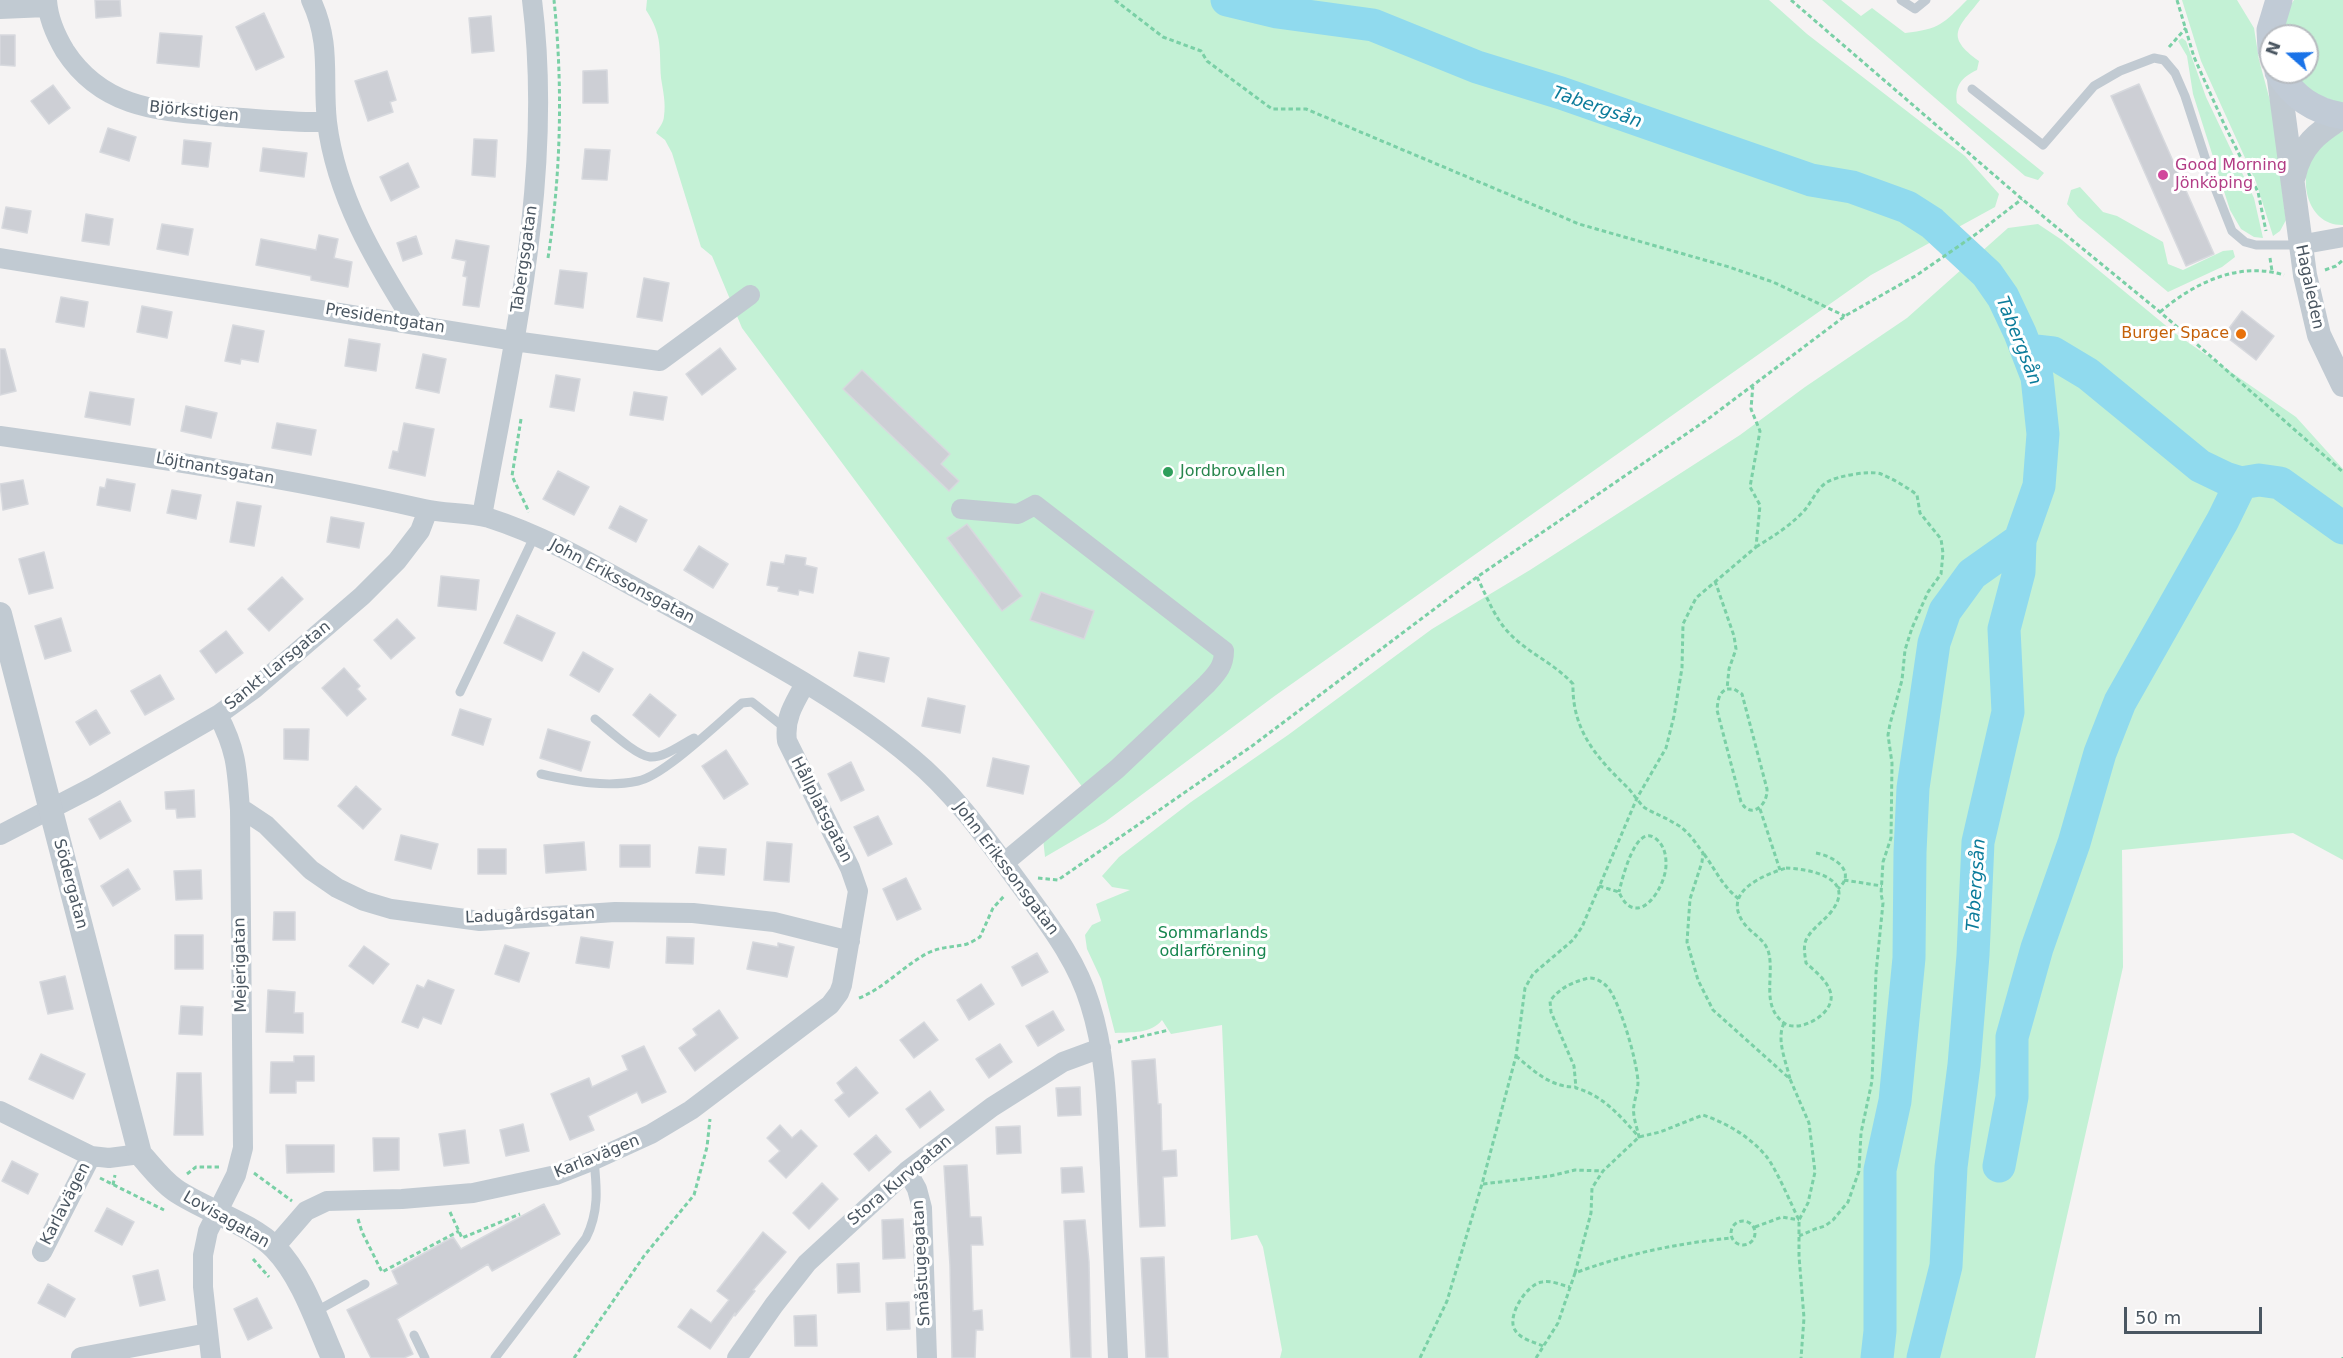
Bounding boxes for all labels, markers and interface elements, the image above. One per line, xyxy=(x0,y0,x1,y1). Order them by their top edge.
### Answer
north arrow xyxy=(2259,24,2319,84)
text: N xyxy=(2262,39,2285,58)
water label: Tabergsån xyxy=(1549,83,1645,133)
street label: Björkstigen xyxy=(148,98,240,126)
place label: Good Morning Jönköping xyxy=(2175,156,2287,194)
marker: Good Morning Jönköping xyxy=(2156,168,2170,182)
street label: Tabergsgatan xyxy=(508,204,542,314)
street label: Hagaleden xyxy=(2291,243,2327,331)
water label: Tabergsån xyxy=(1991,294,2045,388)
street label: Presidentgatan xyxy=(324,300,446,338)
place label: Burger Space xyxy=(2121,324,2229,344)
marker: Burger Space xyxy=(2234,327,2248,341)
street label: Löjtnantsgatan xyxy=(154,449,276,489)
place label: Jordbrovallen xyxy=(1180,462,1285,482)
marker: Jordbrovallen xyxy=(1161,465,1175,479)
street label: John Erikssonsgatan xyxy=(546,536,698,628)
street label: Sankt Larsgatan xyxy=(221,617,335,715)
street label: Hållplatsgatan xyxy=(786,754,856,866)
street label: John Erikssonsgatan xyxy=(950,799,1062,939)
street label: Södergatan xyxy=(49,837,91,931)
water label: Tabergsån xyxy=(1963,838,1991,932)
street label: Ladugårdsgatan xyxy=(465,904,595,928)
street label: Mejerigatan xyxy=(231,917,251,1013)
park label: Sommarlands odlarförening xyxy=(1158,924,1268,962)
street label: Karlavägen xyxy=(552,1131,642,1183)
street label: Stora Kurvgatan xyxy=(844,1132,956,1230)
street label: Karlavägen xyxy=(37,1159,95,1249)
street label: Lovisagatan xyxy=(179,1188,273,1252)
street label: Småstugegatan xyxy=(909,1199,935,1327)
scale bar xyxy=(2127,1295,2265,1333)
text: 50 m xyxy=(2135,1307,2181,1328)

